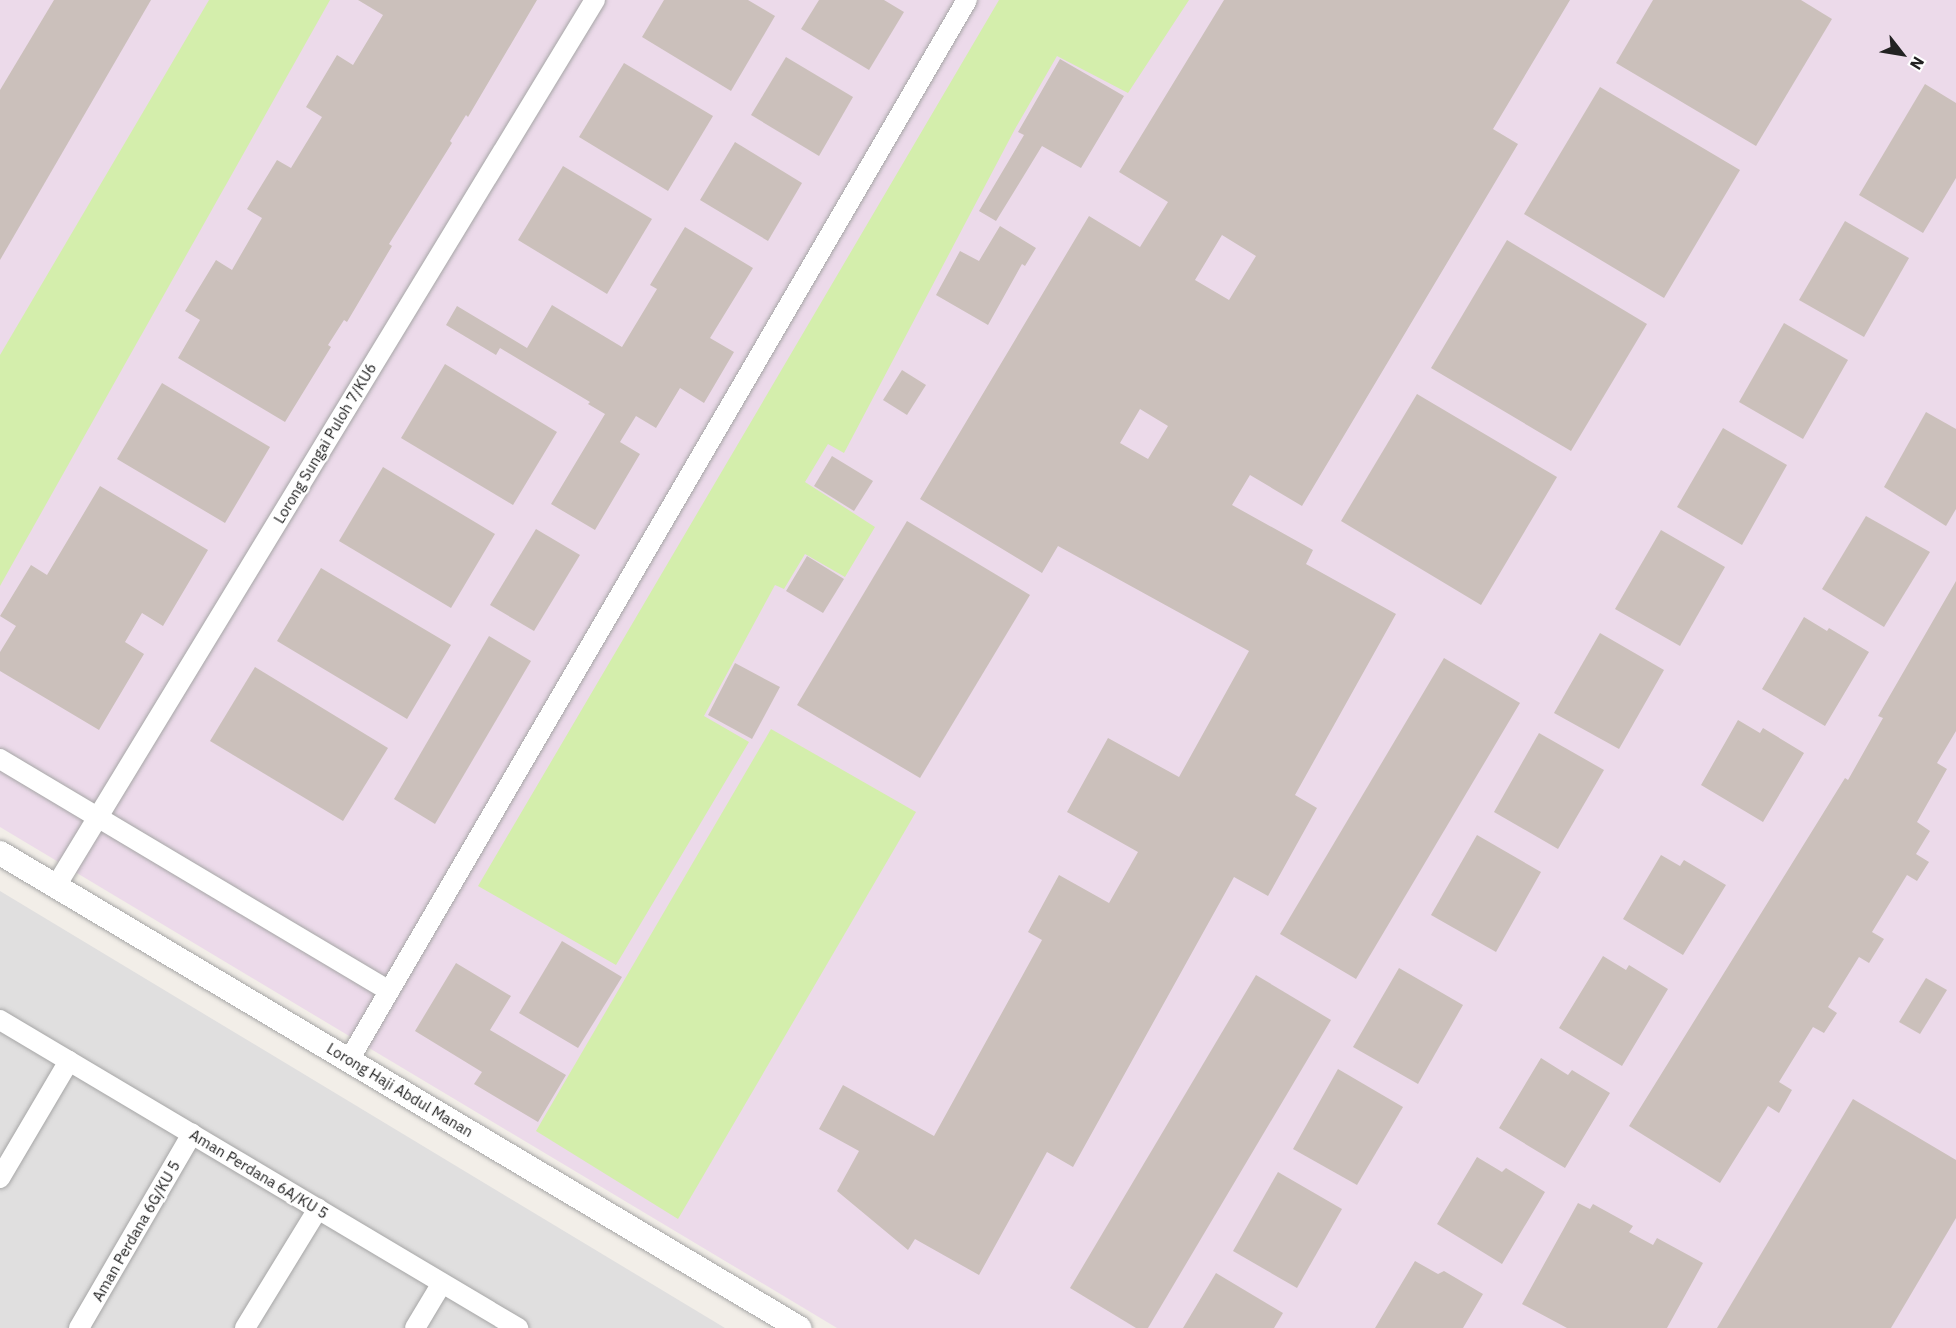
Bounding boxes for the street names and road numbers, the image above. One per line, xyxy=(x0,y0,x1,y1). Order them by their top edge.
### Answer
street label: Lorong Sungai Puloh 7/KU6 xyxy=(270,359,380,527)
street label: Lorong Haji Abdul Manan xyxy=(324,1039,476,1141)
street label: Aman Perdana 6A/KU 5 xyxy=(186,1125,332,1223)
street label: Aman Perdana 6G/KU 5 xyxy=(88,1157,184,1305)

